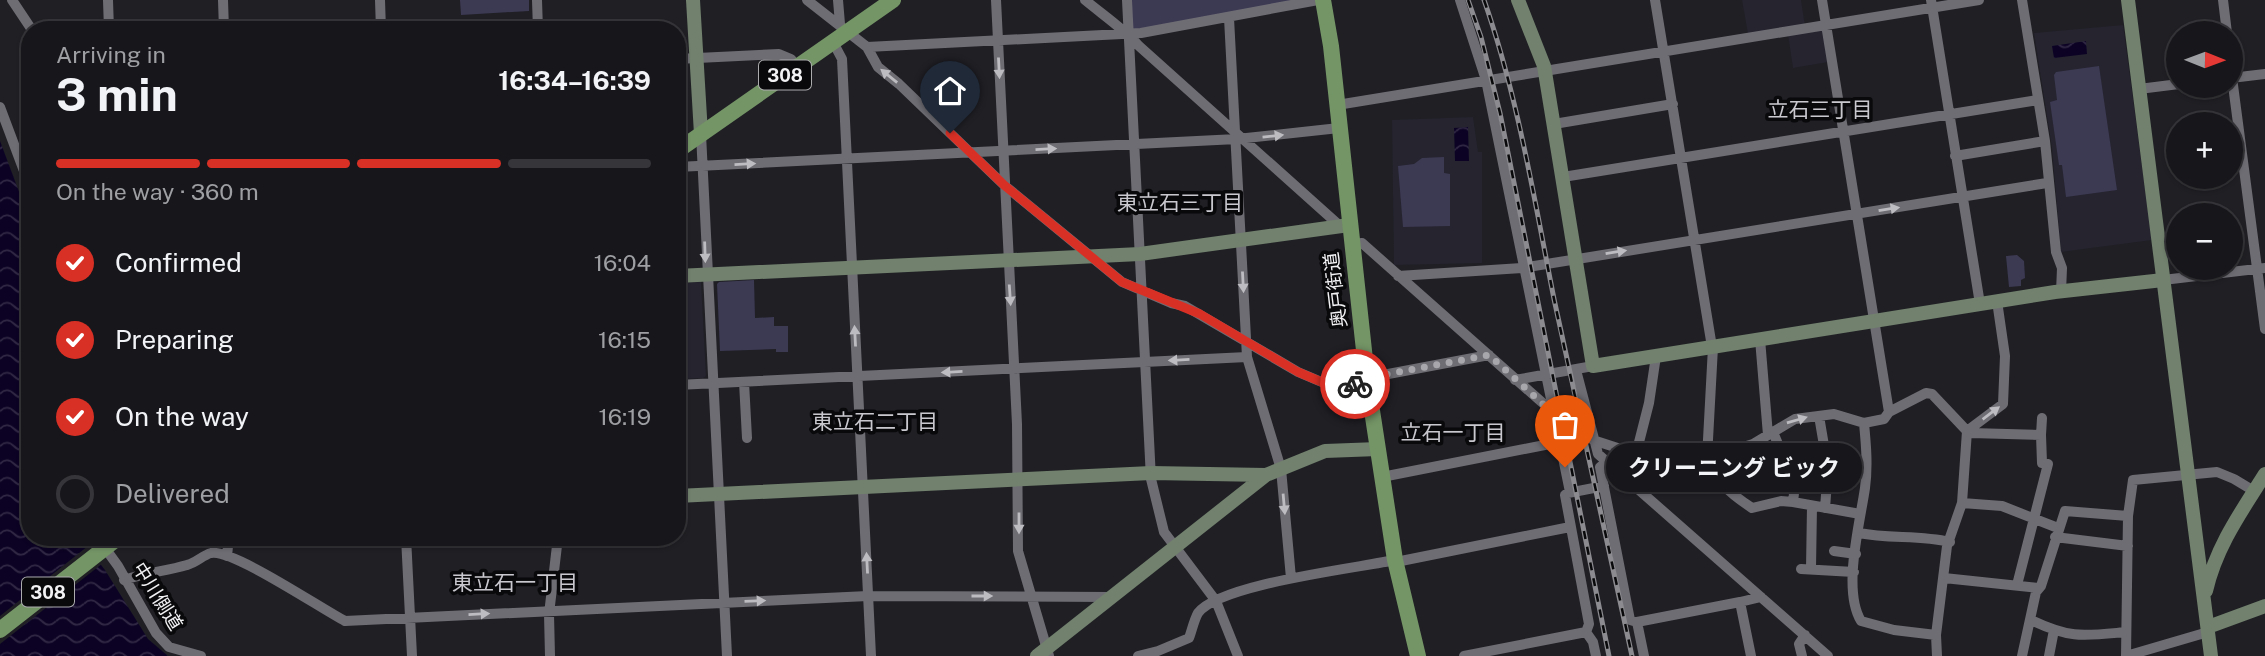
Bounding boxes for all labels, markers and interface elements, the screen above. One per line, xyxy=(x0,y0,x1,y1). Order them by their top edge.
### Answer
north arrow xyxy=(2166,21,2244,98)
map controls xyxy=(2166,21,2243,280)
text: Arriving in xyxy=(56,41,166,68)
one-way arrow xyxy=(994,57,1005,79)
road number: 308 xyxy=(759,60,811,90)
pin xyxy=(920,61,980,133)
text: 16:34–16:39 xyxy=(498,65,651,96)
text: 3 min xyxy=(56,67,178,121)
one-way arrow xyxy=(881,68,899,83)
icon: home xyxy=(931,72,969,110)
district label: 立石三丁目 xyxy=(1768,97,1873,122)
button: + xyxy=(2166,112,2243,189)
one-way arrow xyxy=(1262,130,1284,141)
one-way arrow xyxy=(1035,143,1057,154)
one-way arrow xyxy=(735,159,757,170)
text: On the way · 360 m xyxy=(56,178,259,205)
district label: 東立石三丁目 xyxy=(1117,190,1243,215)
one-way arrow xyxy=(1878,203,1900,214)
button: − xyxy=(2166,203,2243,280)
one-way arrow xyxy=(700,241,711,263)
icon: check xyxy=(56,244,94,282)
one-way arrow xyxy=(1605,246,1627,257)
text: Confirmed xyxy=(115,247,242,278)
text: 16:04 xyxy=(594,249,651,276)
street label: 奥戸街道 xyxy=(1319,251,1351,329)
one-way arrow xyxy=(1238,271,1249,293)
one-way arrow xyxy=(1005,285,1016,307)
icon: check xyxy=(56,321,94,359)
text: Preparing xyxy=(115,324,234,355)
one-way arrow xyxy=(850,325,861,347)
text: 16:15 xyxy=(598,326,651,353)
courier xyxy=(1320,349,1390,419)
one-way arrow xyxy=(1168,355,1190,366)
icon: bike xyxy=(1336,365,1374,403)
one-way arrow xyxy=(940,366,962,377)
pin xyxy=(1535,395,1595,467)
icon: check xyxy=(56,398,94,436)
text: On the way xyxy=(115,401,249,432)
text: 16:19 xyxy=(598,403,651,430)
icon: bag xyxy=(1546,406,1584,444)
one-way arrow xyxy=(1982,406,2000,420)
district label: 東立石二丁目 xyxy=(812,409,938,434)
one-way arrow xyxy=(1787,414,1809,425)
district label: 立石一丁目 xyxy=(1401,420,1506,445)
callout: クリーニング ビック xyxy=(1607,442,1862,491)
text: クリーニング ビック xyxy=(1628,454,1840,481)
text: Delivered xyxy=(115,478,230,509)
one-way arrow xyxy=(1279,493,1290,515)
one-way arrow xyxy=(1013,512,1024,534)
one-way arrow xyxy=(861,552,872,574)
street label: 中川側道 xyxy=(129,558,187,634)
district label: 東立石一丁目 xyxy=(452,570,578,595)
road number: 308 xyxy=(22,578,74,606)
one-way arrow xyxy=(972,590,994,602)
one-way arrow xyxy=(744,595,766,606)
one-way arrow xyxy=(468,608,490,619)

